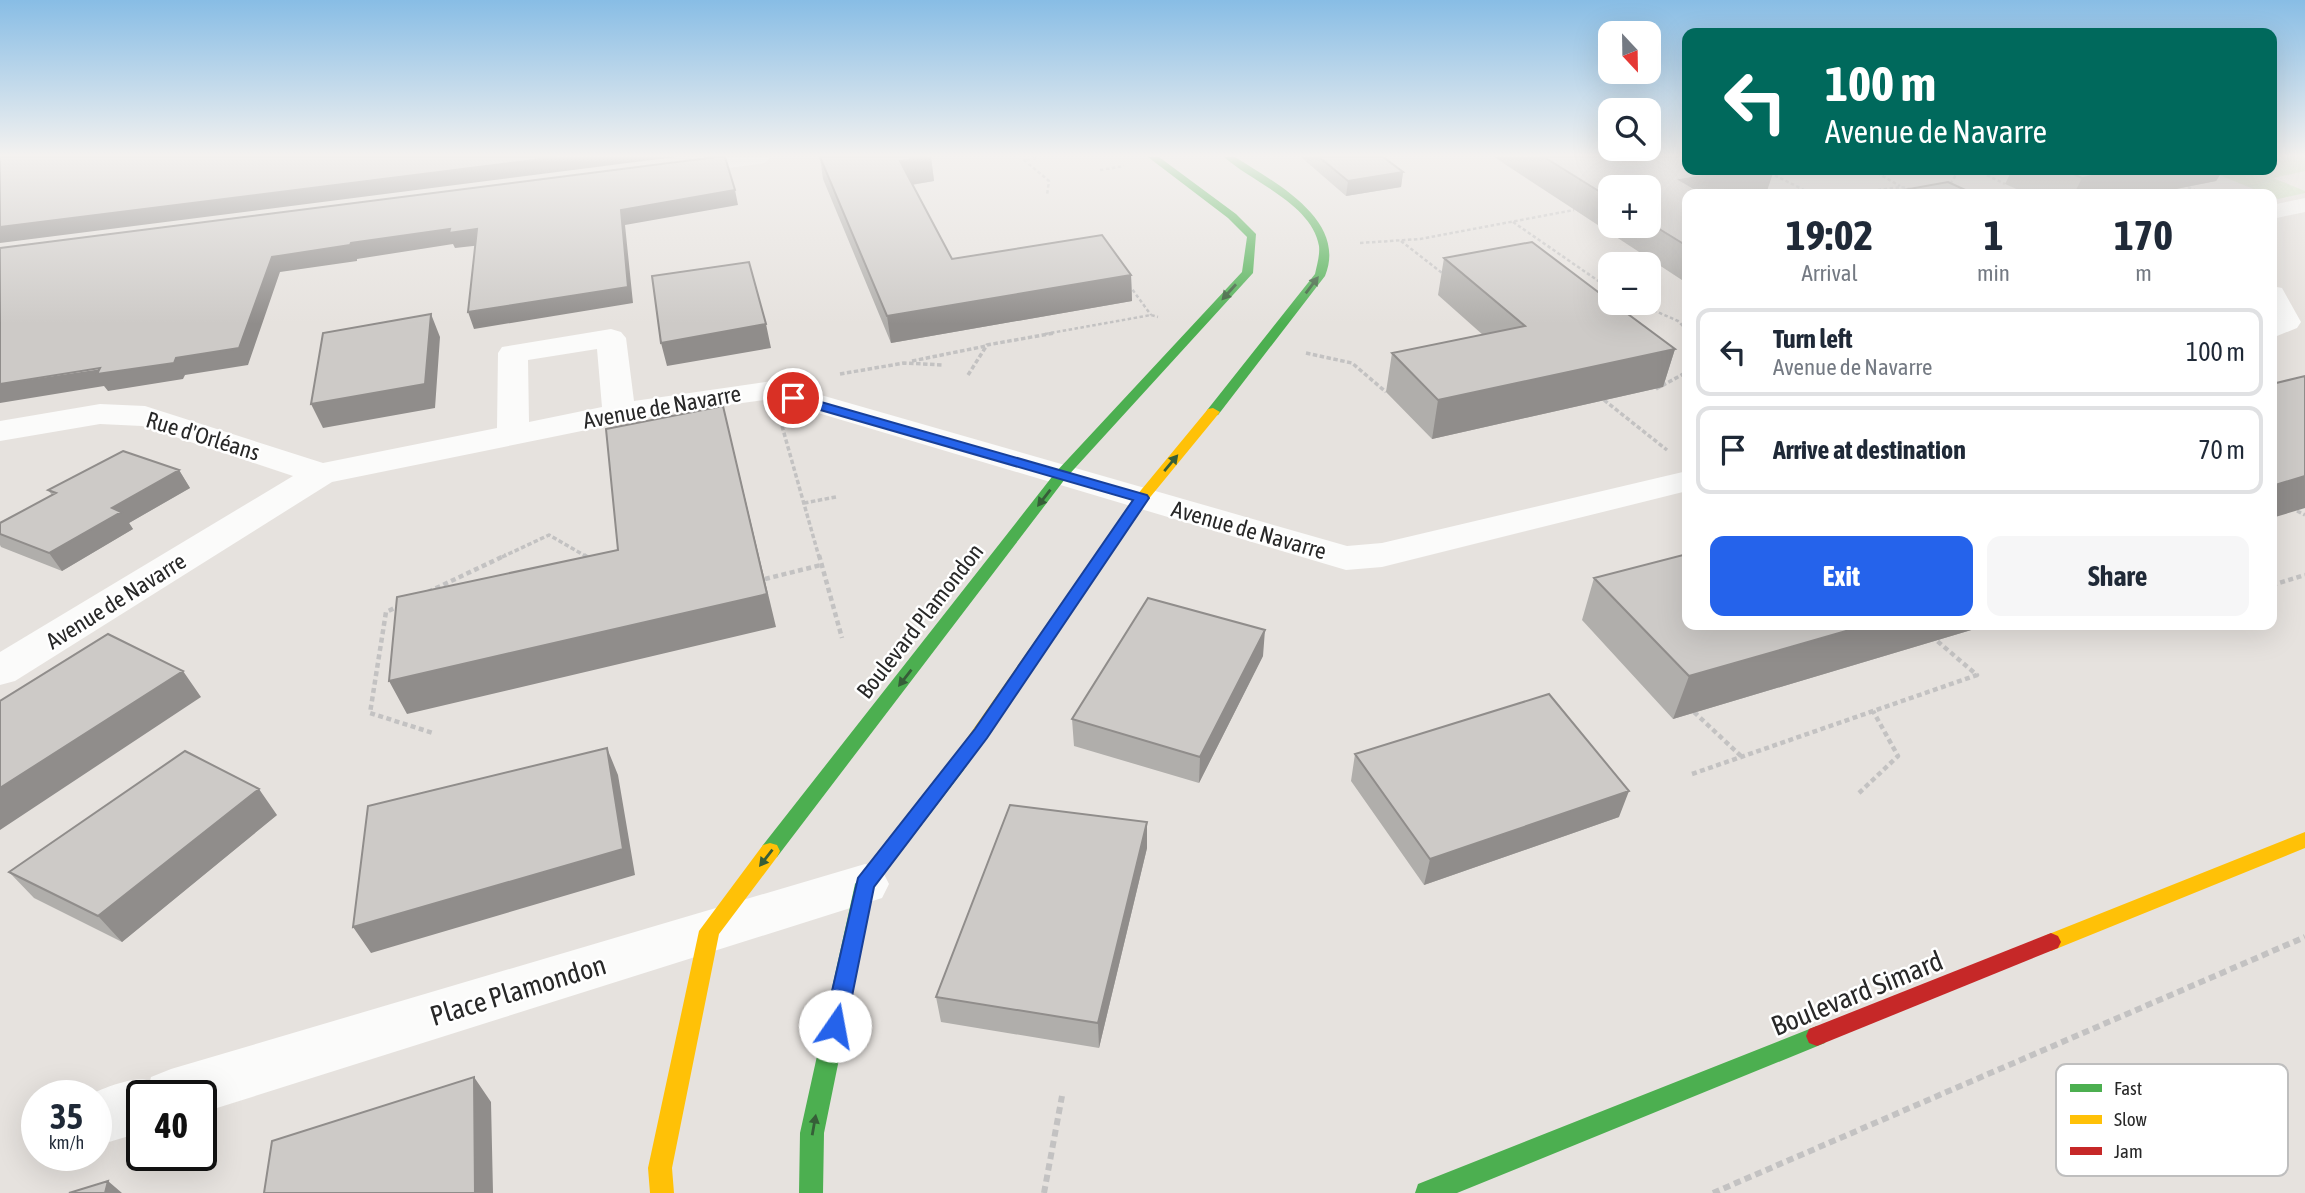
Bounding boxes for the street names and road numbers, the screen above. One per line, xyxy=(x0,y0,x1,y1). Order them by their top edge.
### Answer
street label: Avenue de Navarre xyxy=(581,380,743,434)
street label: Rue d'Orléans xyxy=(143,406,263,466)
street label: Avenue de Navarre xyxy=(1169,496,1329,564)
street label: Boulevard Plamondon xyxy=(852,538,988,704)
street label: Avenue de Navarre xyxy=(41,548,191,654)
street label: Boulevard Simard xyxy=(1767,944,1947,1042)
street label: Place Plamondon xyxy=(426,948,610,1032)

